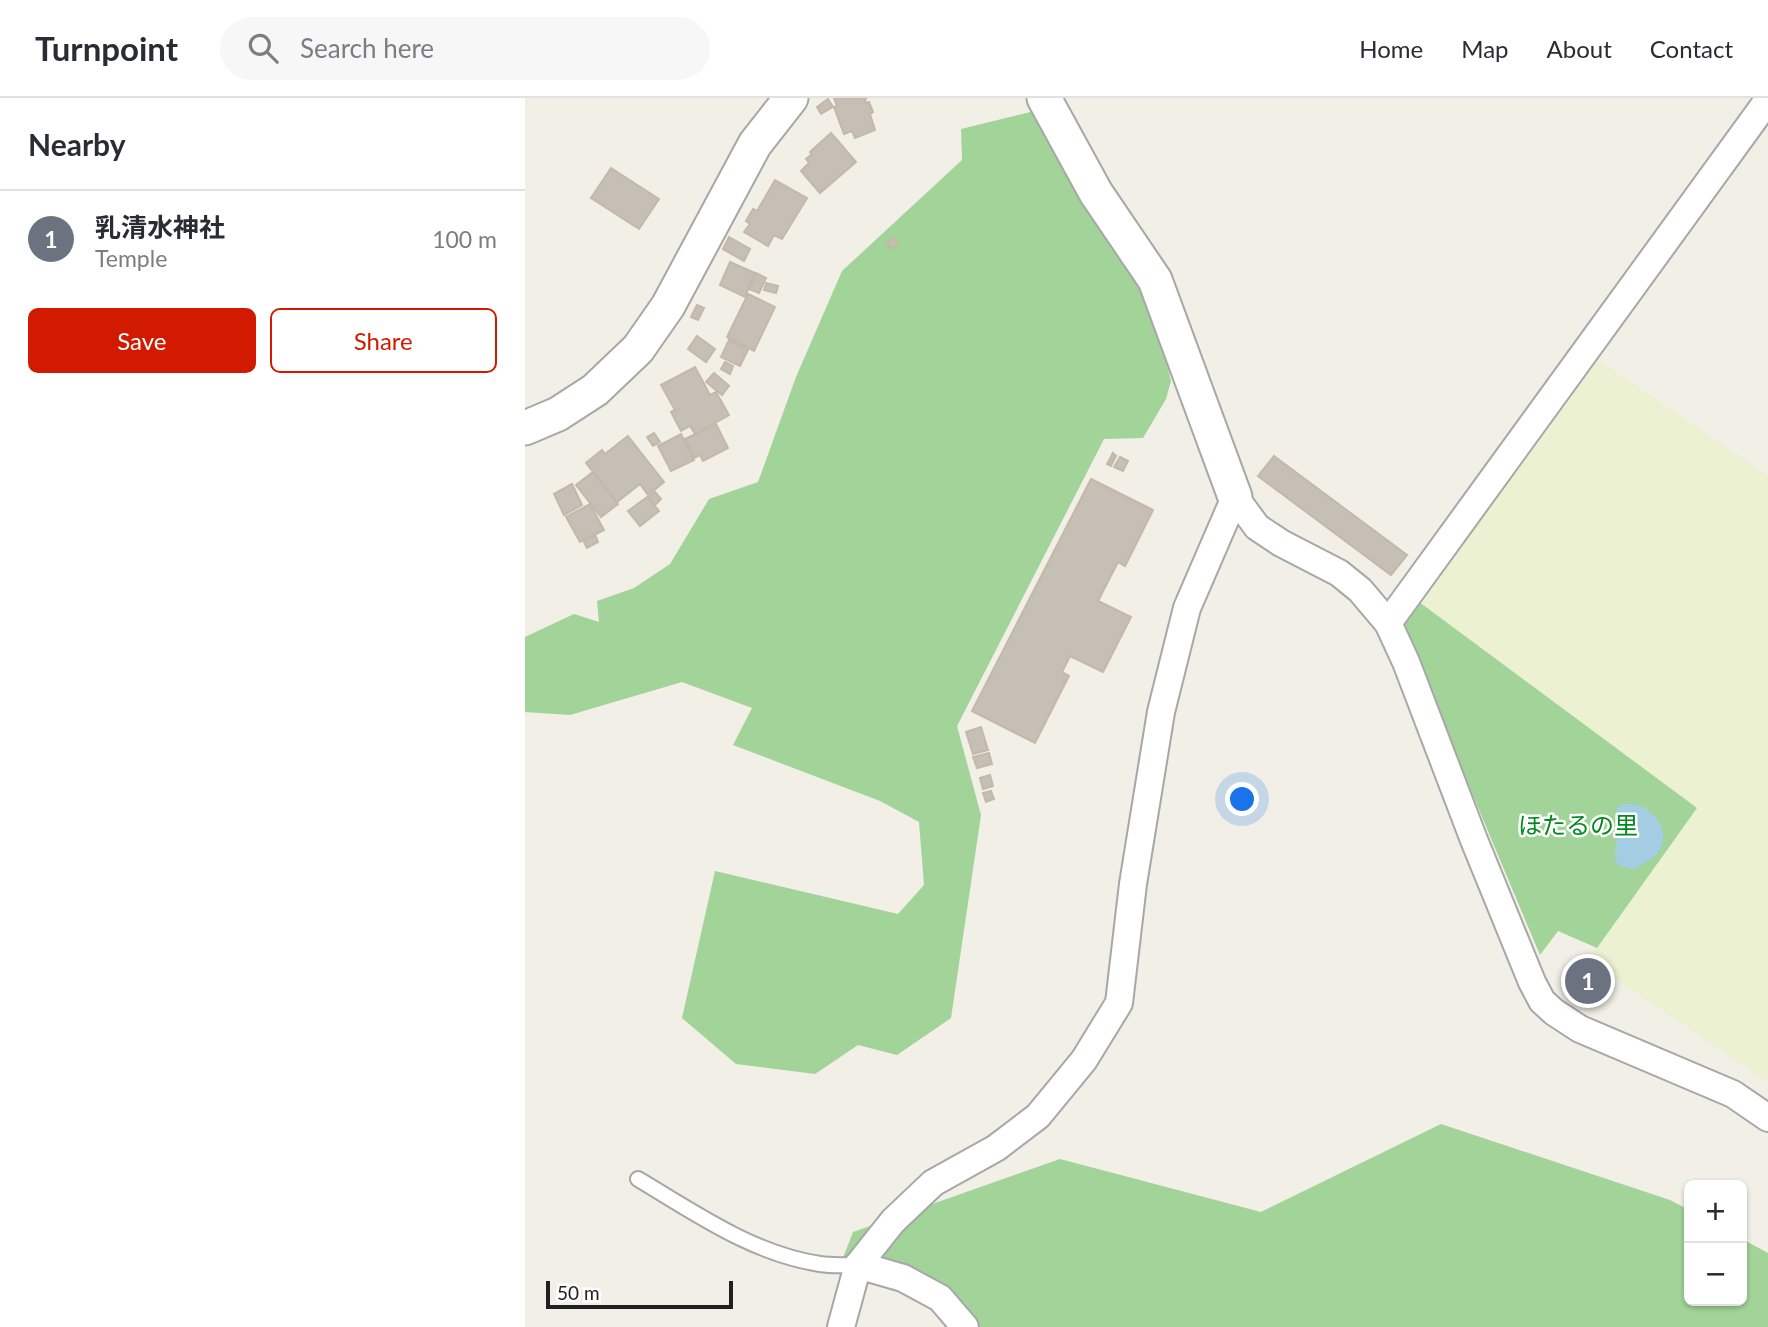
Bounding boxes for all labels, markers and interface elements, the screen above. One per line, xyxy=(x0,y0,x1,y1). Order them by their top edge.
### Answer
search box xyxy=(220,17,710,80)
text: Turnpoint xyxy=(35,28,178,68)
icon: search xyxy=(244,29,282,67)
text: Search here xyxy=(300,32,434,64)
text: Home xyxy=(1359,34,1423,63)
text: Map xyxy=(1461,34,1509,63)
text: About xyxy=(1547,34,1612,63)
text: Contact xyxy=(1650,34,1733,63)
text: Nearby xyxy=(28,126,126,162)
text: 乳清水神社 xyxy=(95,211,225,243)
text: 1 xyxy=(44,225,58,253)
text: 100 m xyxy=(432,225,497,253)
text: Temple xyxy=(95,244,167,272)
button: Save xyxy=(28,308,256,373)
button: Share xyxy=(270,308,497,373)
your location xyxy=(1225,782,1259,816)
park label: ほたるの里 xyxy=(1518,810,1638,839)
pin: 1 xyxy=(1565,955,1611,1007)
map controls xyxy=(1684,1180,1747,1306)
button: + xyxy=(1684,1180,1747,1243)
button: − xyxy=(1684,1243,1747,1306)
scale bar xyxy=(546,1278,733,1310)
text: 50 m xyxy=(557,1281,600,1304)

